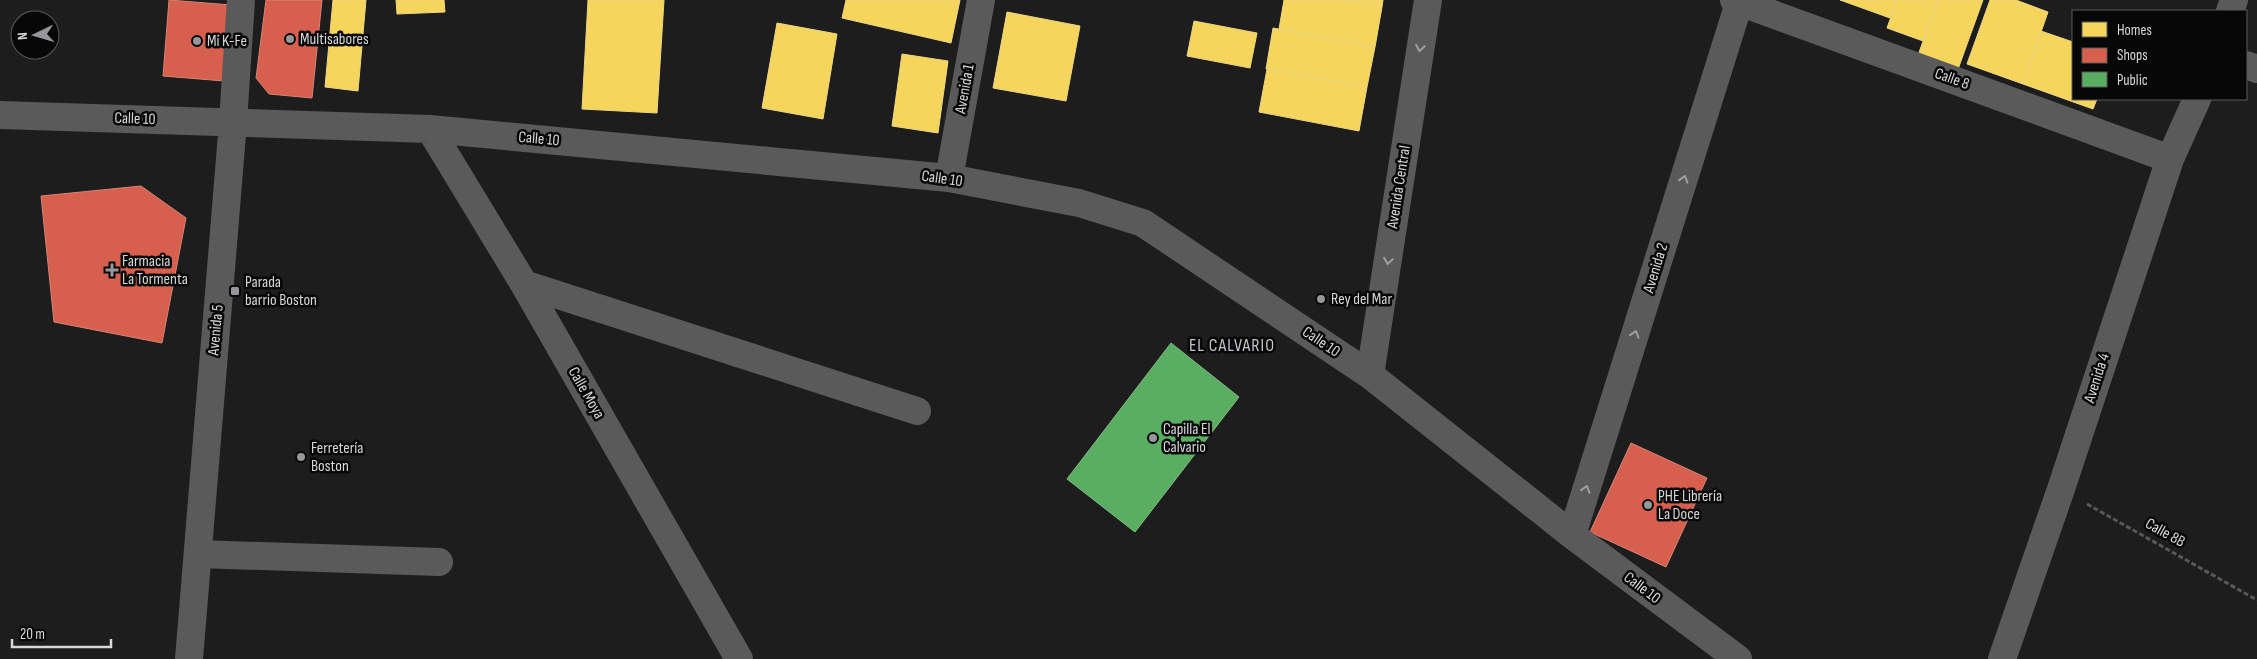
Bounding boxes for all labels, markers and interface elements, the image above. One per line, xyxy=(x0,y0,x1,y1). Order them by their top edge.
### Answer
north arrow xyxy=(10,10,60,60)
legend xyxy=(2072,10,2247,100)
text: Homes xyxy=(2117,21,2152,40)
place label: Multisabores xyxy=(300,30,369,49)
text: N xyxy=(14,32,31,41)
place label: Mi K-Fe xyxy=(207,32,247,51)
marker: Multisabores xyxy=(284,33,296,45)
marker: Mi K-Fe xyxy=(191,35,203,47)
one-way arrow xyxy=(1416,44,1426,53)
text: Shops xyxy=(2117,46,2148,65)
street label: Avenida 1 xyxy=(951,62,979,116)
street label: Calle 8 xyxy=(1932,64,1972,94)
text: Public xyxy=(2117,71,2148,90)
street label: Calle 10 xyxy=(114,109,156,129)
street label: Calle 10 xyxy=(518,128,560,150)
street label: Avenida Central xyxy=(1383,144,1415,231)
street label: Calle 10 xyxy=(920,167,964,191)
one-way arrow xyxy=(1678,175,1688,184)
street label: Avenida 2 xyxy=(1639,241,1673,296)
place label: Farmacia La Tormenta xyxy=(122,252,188,289)
one-way arrow xyxy=(1383,256,1393,265)
marker: Farmacia La Tormenta xyxy=(106,264,118,276)
place label: Parada barrio Boston xyxy=(245,273,317,310)
marker: Parada barrio Boston xyxy=(229,285,241,297)
place label: Rey del Mar xyxy=(1331,290,1393,309)
marker: Rey del Mar xyxy=(1315,293,1327,305)
street label: Avenida 5 xyxy=(204,304,228,357)
street label: Calle 10 xyxy=(1299,323,1343,361)
one-way arrow xyxy=(1629,330,1639,339)
district label: EL CALVARIO xyxy=(1189,335,1275,356)
street label: Avenida 4 xyxy=(2080,350,2114,406)
street label: Calle Moya xyxy=(564,364,608,422)
place label: Capilla El Calvario xyxy=(1163,420,1210,457)
marker: Capilla El Calvario xyxy=(1147,432,1159,444)
place label: Ferretería Boston xyxy=(311,439,364,476)
marker: Ferretería Boston xyxy=(295,451,307,463)
one-way arrow xyxy=(1581,485,1591,494)
place label: PHE Librería La Doce xyxy=(1658,487,1722,524)
marker: PHE Librería La Doce xyxy=(1642,499,1654,511)
street label: Calle 8B xyxy=(2142,514,2188,552)
street label: Calle 10 xyxy=(1620,568,1664,608)
scale bar xyxy=(12,616,111,648)
text: 20 m xyxy=(20,625,45,644)

